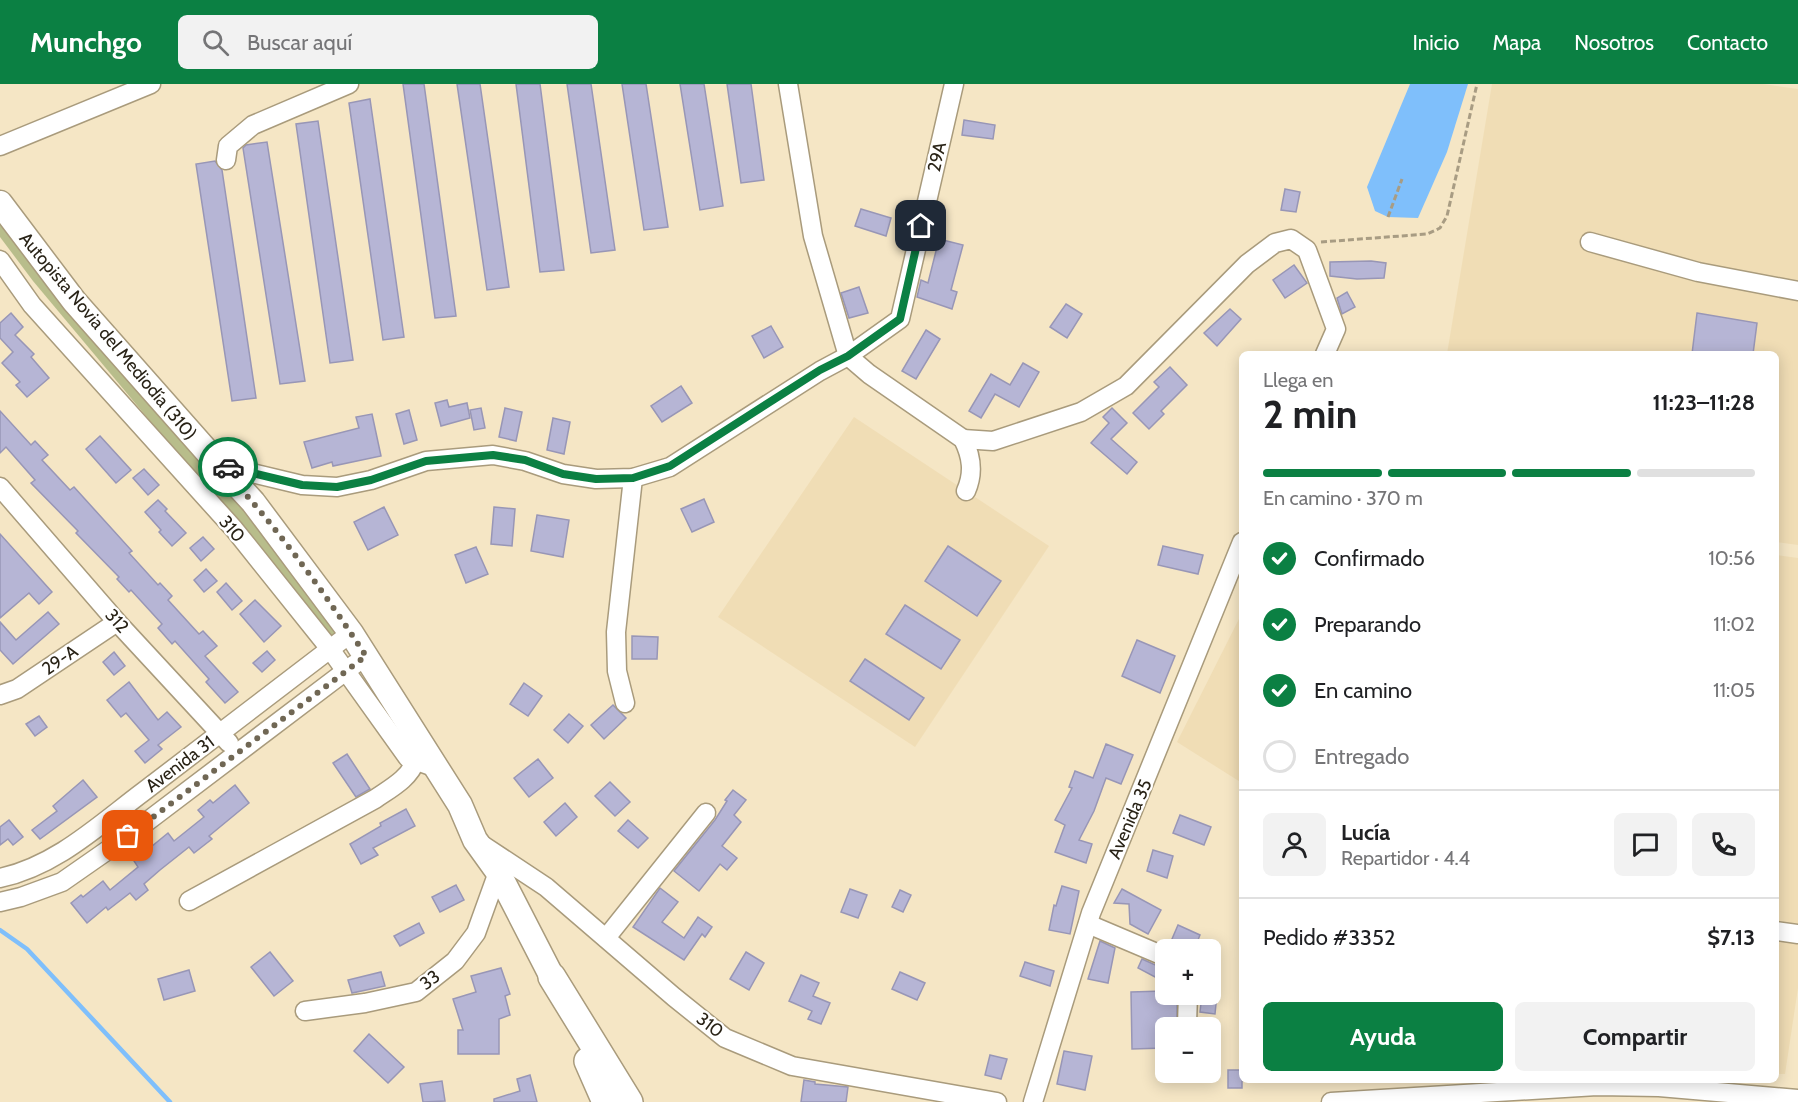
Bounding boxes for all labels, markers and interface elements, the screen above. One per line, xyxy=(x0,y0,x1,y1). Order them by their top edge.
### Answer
search box xyxy=(178,15,598,69)
text: Munchgo xyxy=(30,25,142,59)
icon: search xyxy=(199,26,232,59)
text: Buscar aquí xyxy=(247,29,352,56)
text: Inicio xyxy=(1412,30,1459,55)
text: Mapa xyxy=(1492,30,1541,55)
text: Nosotros xyxy=(1574,30,1654,55)
text: Contacto xyxy=(1687,30,1768,55)
street label: 29A xyxy=(923,140,951,174)
pin xyxy=(895,200,946,251)
icon: home xyxy=(904,209,937,242)
street label: Autopista Novia del Mediodía (310) xyxy=(15,228,201,444)
text: Llega en xyxy=(1263,368,1333,392)
text: 11:23–11:28 xyxy=(1652,389,1755,416)
text: 2 min xyxy=(1263,390,1357,438)
courier xyxy=(198,437,258,497)
icon: car xyxy=(212,451,245,484)
text: En camino · 370 m xyxy=(1263,486,1423,510)
street label: 310 xyxy=(214,511,250,547)
icon: check xyxy=(1263,542,1296,575)
text: Confirmado xyxy=(1314,545,1425,572)
text: 10:56 xyxy=(1708,546,1755,570)
street label: 312 xyxy=(100,604,134,638)
icon: check xyxy=(1263,608,1296,641)
text: Preparando xyxy=(1314,611,1421,638)
text: 11:02 xyxy=(1713,612,1755,636)
street label: 29-A xyxy=(38,640,82,680)
icon: check xyxy=(1263,674,1296,707)
text: En camino xyxy=(1314,677,1412,704)
text: 11:05 xyxy=(1713,678,1755,702)
street label: Avenida 31 xyxy=(141,731,219,797)
text: Entregado xyxy=(1314,743,1409,770)
street label: Avenida 35 xyxy=(1103,776,1157,862)
pin xyxy=(102,810,153,861)
button: person xyxy=(1263,813,1326,876)
button: chat xyxy=(1614,813,1677,876)
button: phone xyxy=(1692,813,1755,876)
icon: bag xyxy=(111,819,144,852)
text: Lucía xyxy=(1341,819,1390,846)
text: Repartidor · 4.4 xyxy=(1341,846,1470,870)
text: Pedido #3352 xyxy=(1263,924,1395,951)
text: $7.13 xyxy=(1707,924,1755,951)
map controls xyxy=(1155,939,1221,1083)
button: + xyxy=(1155,939,1221,1005)
street label: 33 xyxy=(416,965,444,995)
button: Ayuda xyxy=(1263,1002,1503,1071)
button: Compartir xyxy=(1515,1002,1755,1071)
street label: 310 xyxy=(692,1008,728,1042)
button: − xyxy=(1155,1017,1221,1083)

